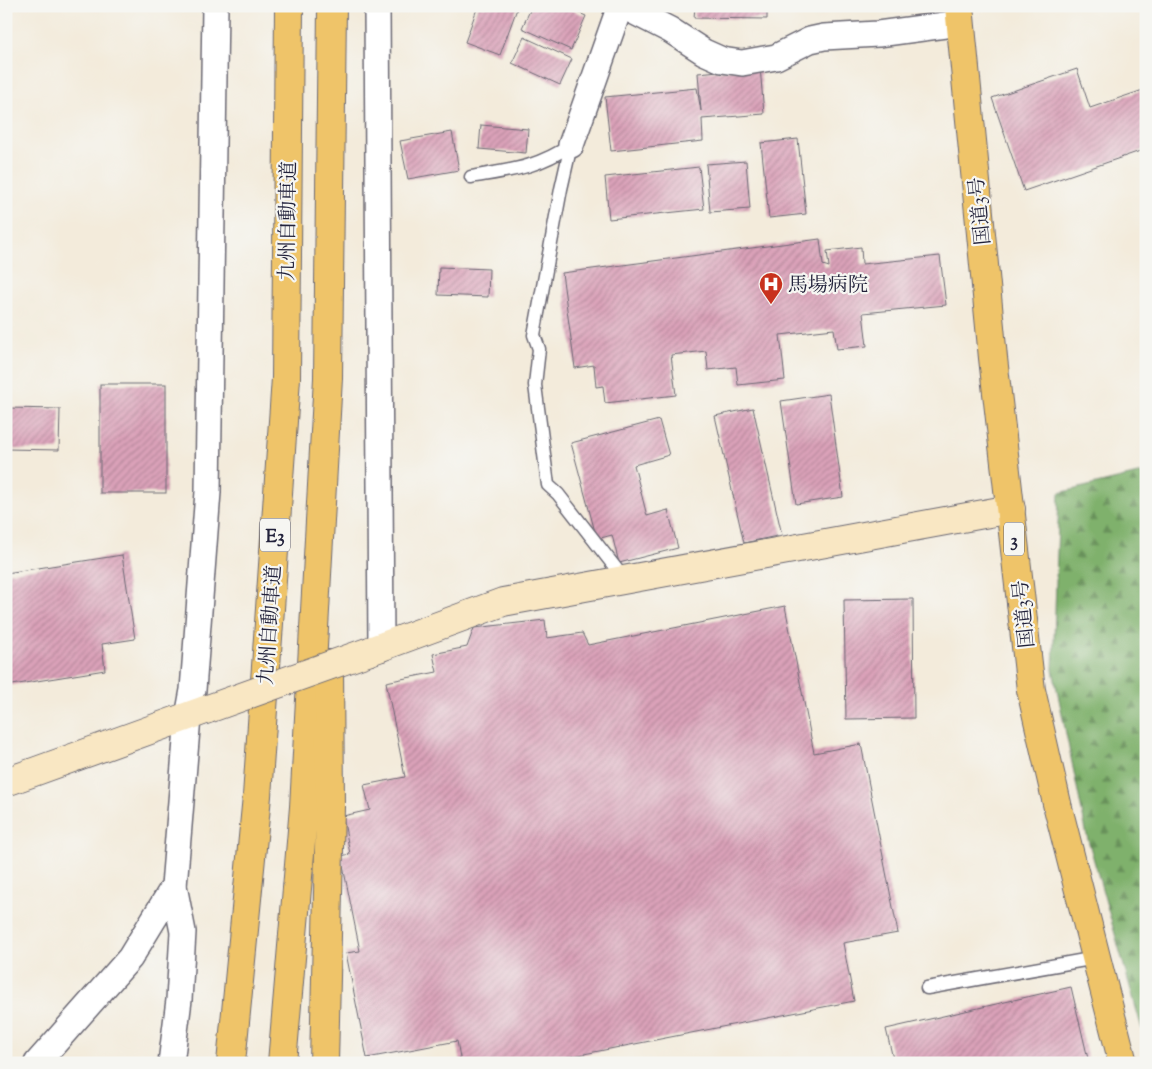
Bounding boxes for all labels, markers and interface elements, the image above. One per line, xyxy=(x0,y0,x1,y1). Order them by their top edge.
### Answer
street label: 九州自動車道 xyxy=(274,161,305,281)
street label: 国道3号 xyxy=(964,175,999,246)
hospital icon: 馬場病院 xyxy=(758,271,784,305)
place label: 馬場病院 xyxy=(788,272,868,301)
road number: E3 xyxy=(260,518,290,552)
road number: 3 xyxy=(1004,522,1024,556)
street label: 九州自動車道 xyxy=(253,564,290,686)
street label: 国道3号 xyxy=(1008,578,1043,649)

